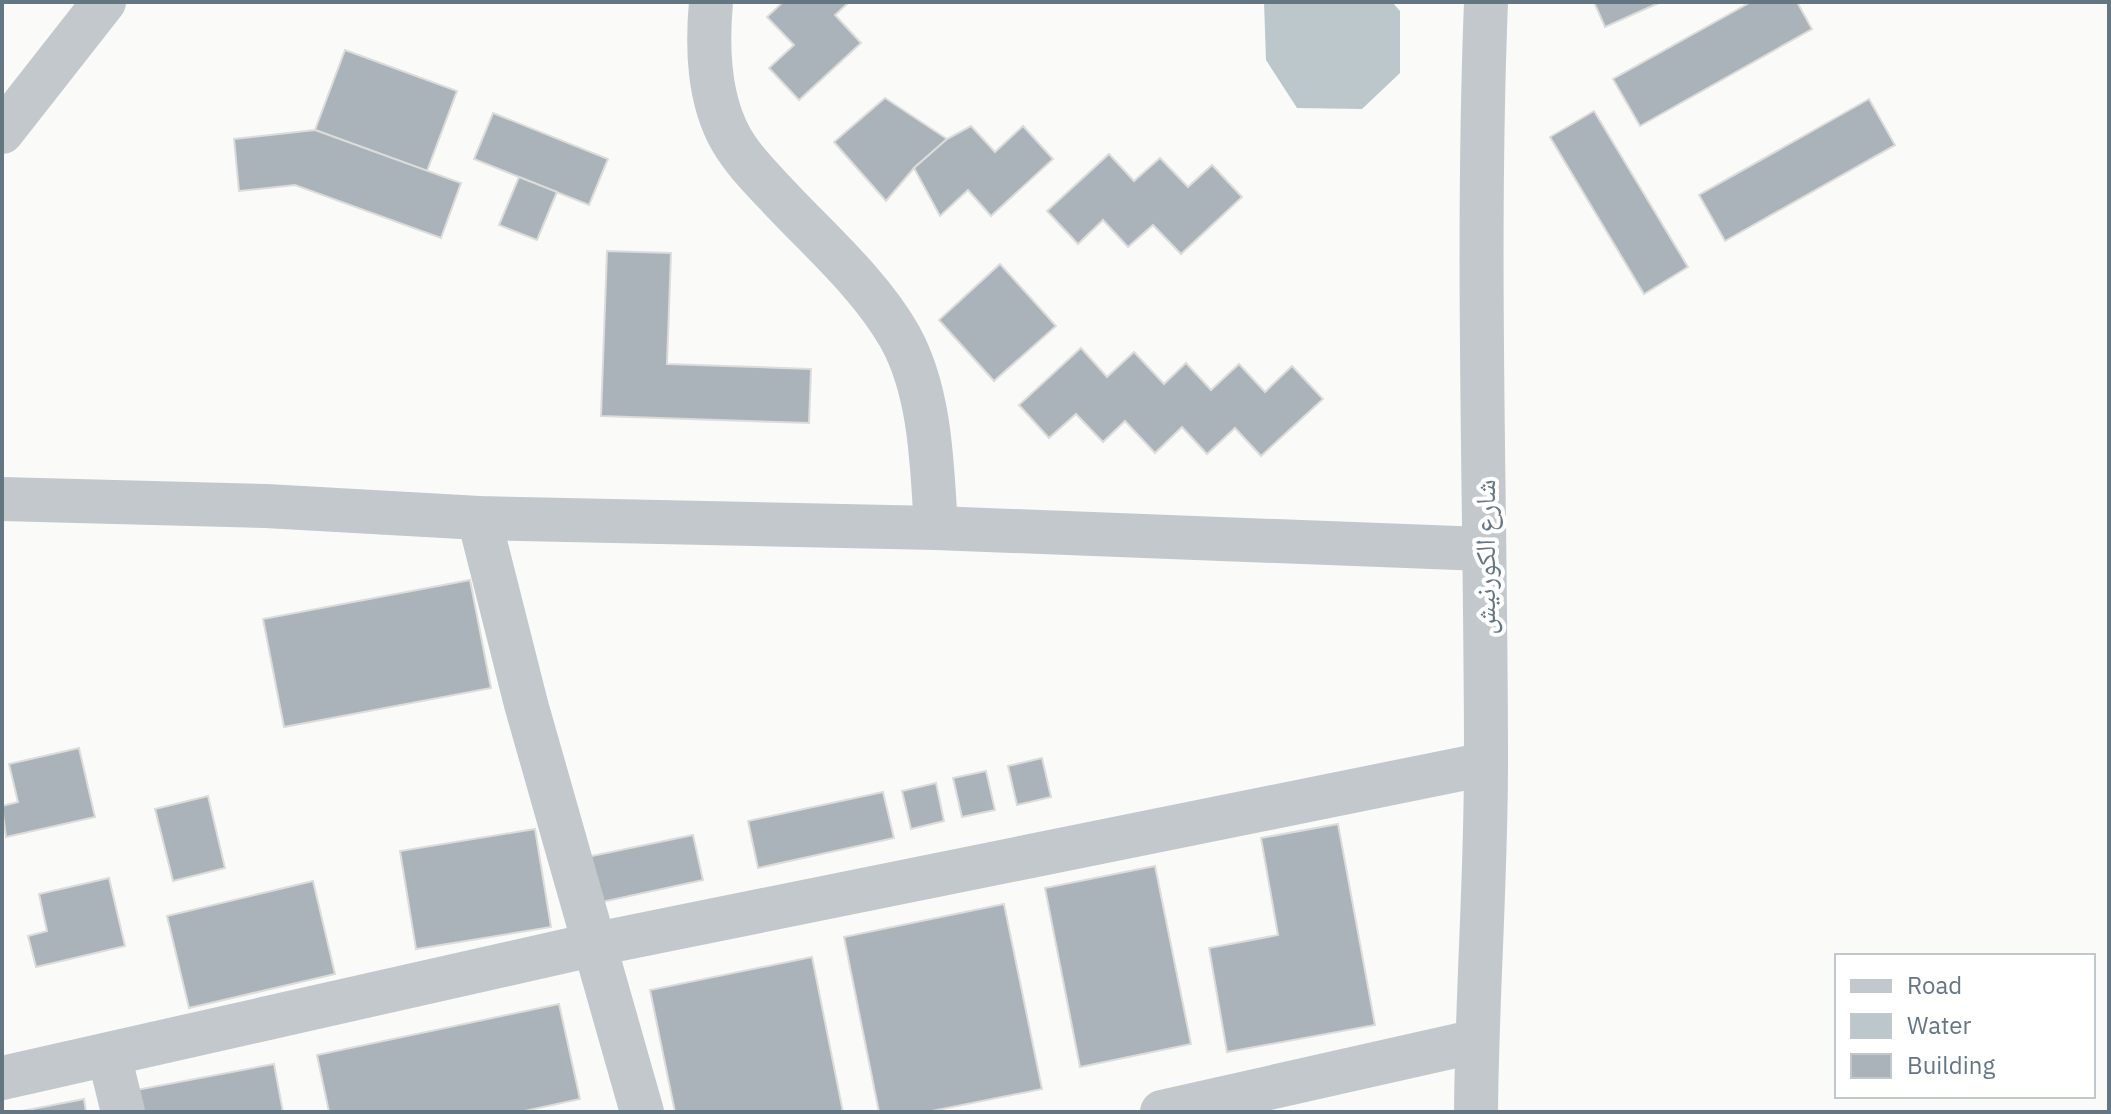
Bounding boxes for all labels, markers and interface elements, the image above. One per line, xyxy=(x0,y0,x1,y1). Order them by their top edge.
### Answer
street label: شارع الكورنيش xyxy=(1466,479,1503,635)
legend xyxy=(1835,954,2095,1098)
text: Road xyxy=(1907,969,1962,1001)
text: Water xyxy=(1907,1009,1971,1041)
text: Building xyxy=(1907,1049,1995,1081)

